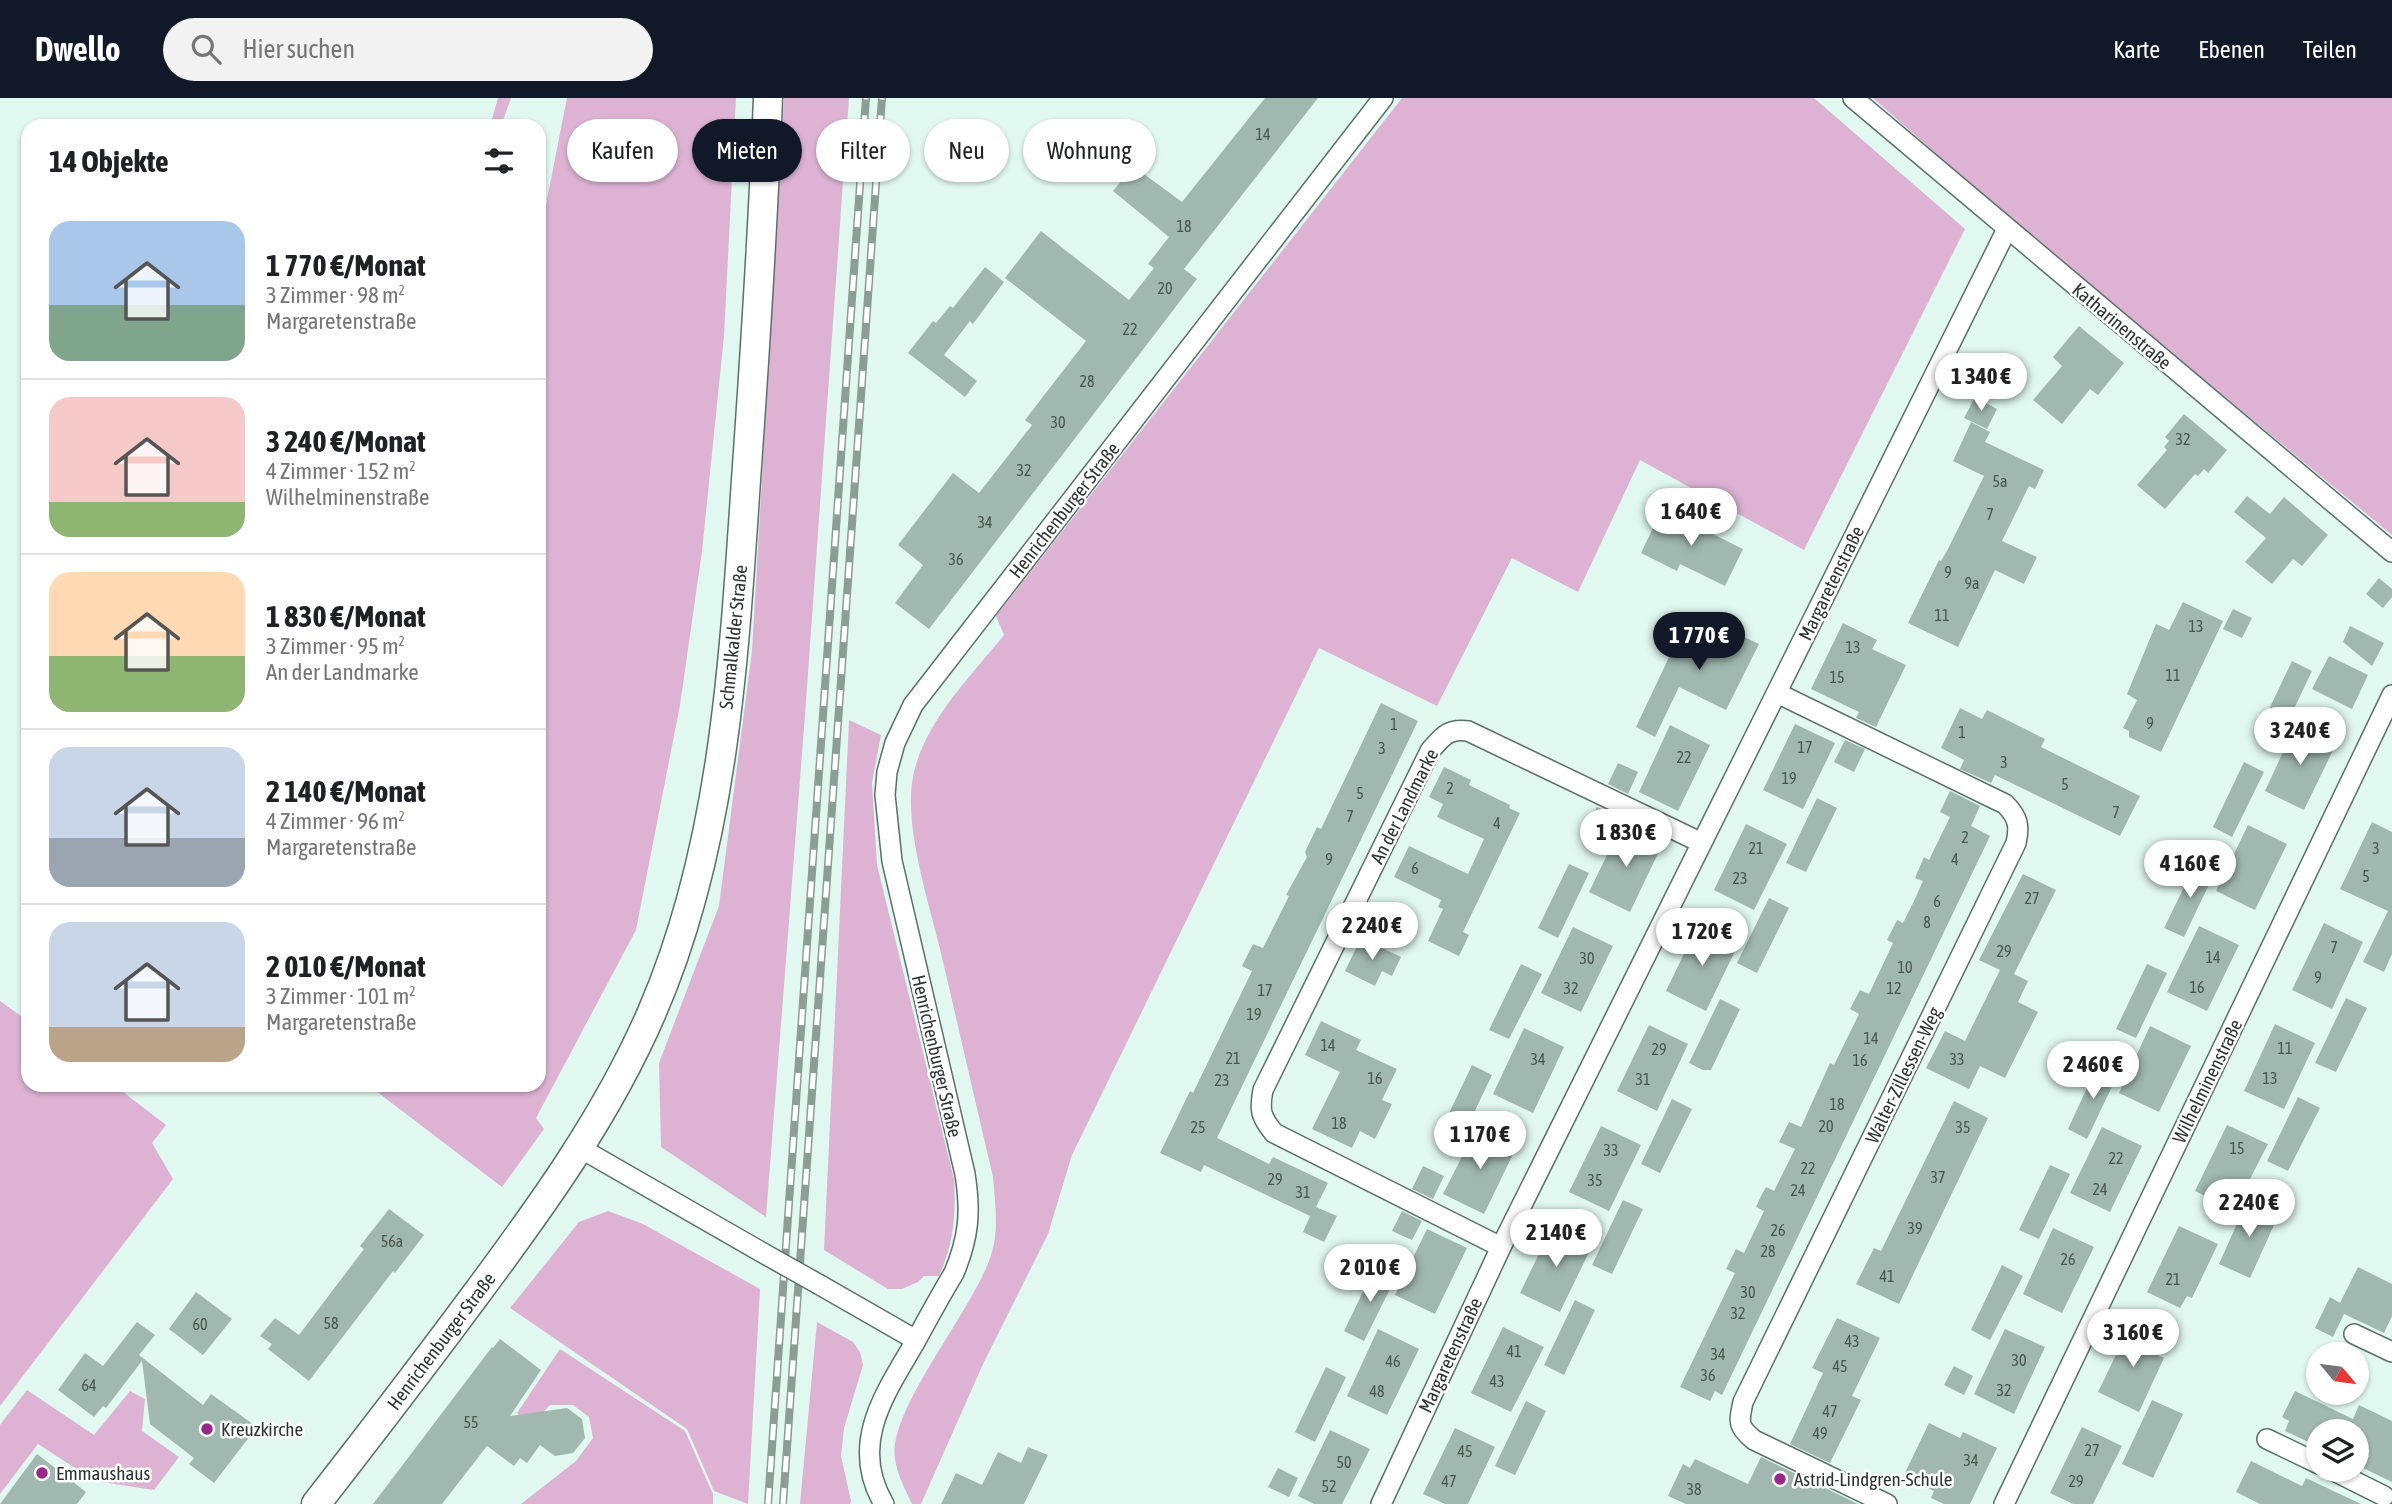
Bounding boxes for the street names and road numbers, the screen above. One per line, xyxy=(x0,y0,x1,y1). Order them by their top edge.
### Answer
street label: Katharinenstraße xyxy=(2068,278,2176,374)
street label: Henrichenburger Straße xyxy=(1004,438,1124,582)
street label: Margaretenstraße xyxy=(1794,522,1868,644)
street label: Schmalkalder Straße xyxy=(714,564,752,710)
street label: An der Landmarke xyxy=(1366,745,1442,867)
street label: Henrichenburger Straße xyxy=(908,973,966,1139)
street label: Walter-Zillessen-Weg xyxy=(1861,1003,1946,1147)
street label: Wilhelminenstraße xyxy=(2168,1016,2246,1146)
street label: Henrichenburger Straße xyxy=(382,1268,500,1414)
street label: Margaretenstraße xyxy=(1414,1294,1486,1416)

